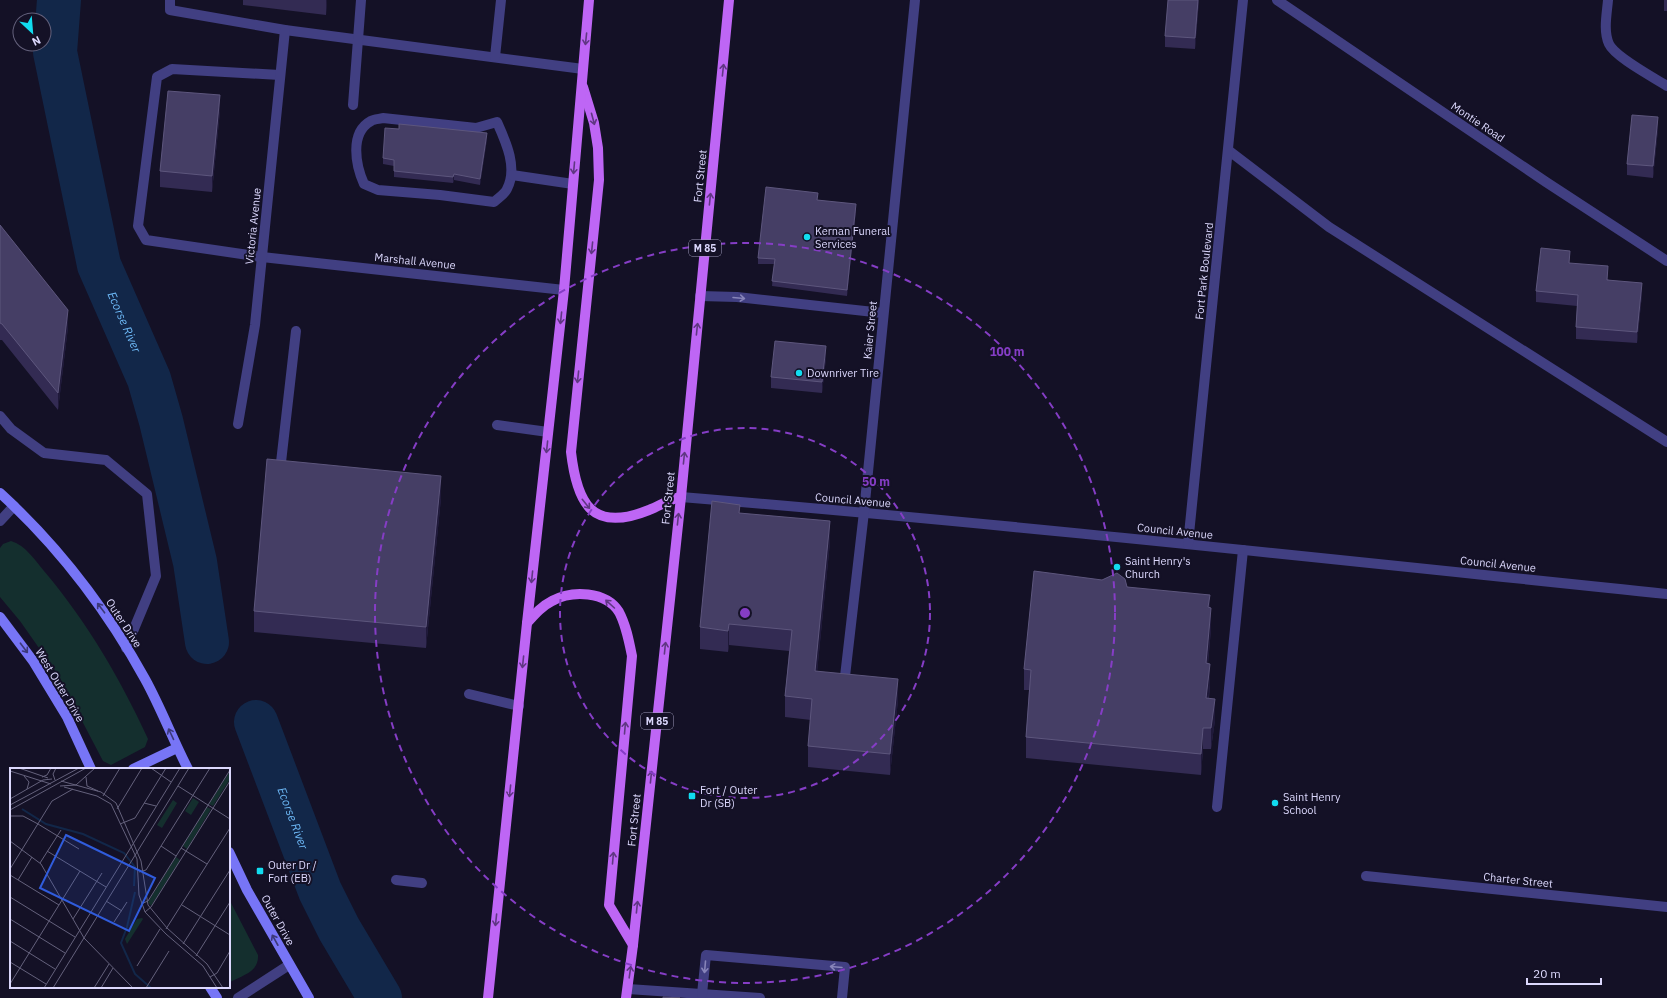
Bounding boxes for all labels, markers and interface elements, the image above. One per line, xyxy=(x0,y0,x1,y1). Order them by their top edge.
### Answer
north arrow xyxy=(12,12,52,52)
one-way arrow xyxy=(582,32,589,45)
text: N xyxy=(30,33,43,49)
one-way arrow xyxy=(719,64,726,77)
street label: Montie Road xyxy=(1448,99,1508,145)
one-way arrow xyxy=(590,112,597,125)
street label: Fort Street xyxy=(690,149,710,203)
one-way arrow xyxy=(571,161,578,174)
street label: Victoria Avenue xyxy=(242,187,264,265)
one-way arrow xyxy=(706,193,714,206)
street label: Fort Park Boulevard xyxy=(1192,222,1216,320)
place label: Kernan Funeral Services xyxy=(815,224,890,251)
marker: Kernan Funeral Services xyxy=(802,232,812,242)
road number: M 85 xyxy=(689,240,721,256)
one-way arrow xyxy=(588,241,595,254)
street label: Marshall Avenue xyxy=(374,250,456,272)
water label: Ecorse River xyxy=(105,289,145,355)
one-way arrow xyxy=(732,294,745,301)
street label: Kaier Street xyxy=(860,300,880,360)
one-way arrow xyxy=(557,311,565,324)
one-way arrow xyxy=(693,323,701,336)
text: 100 m xyxy=(989,344,1025,359)
place label: Downriver Tire xyxy=(807,366,879,380)
marker: Downriver Tire xyxy=(794,368,804,378)
one-way arrow xyxy=(575,370,582,383)
one-way arrow xyxy=(543,441,550,454)
one-way arrow xyxy=(681,452,688,465)
street label: Fort Street xyxy=(658,471,678,525)
text: 50 m xyxy=(862,474,890,489)
street label: Council Avenue xyxy=(814,490,892,510)
one-way arrow xyxy=(582,498,591,509)
one-way arrow xyxy=(675,513,682,526)
street label: Council Avenue xyxy=(1136,520,1214,542)
street label: Council Avenue xyxy=(1459,553,1537,575)
place label: Saint Henry's Church xyxy=(1125,554,1191,581)
marker: Saint Henry's Church xyxy=(1112,562,1122,572)
one-way arrow xyxy=(529,570,536,583)
street label: Outer Drive xyxy=(103,596,145,650)
one-way arrow xyxy=(606,600,616,609)
one-way arrow xyxy=(97,603,105,614)
centre of rings xyxy=(738,606,752,620)
one-way arrow xyxy=(661,642,668,655)
one-way arrow xyxy=(19,643,28,654)
street label: West Outer Drive xyxy=(33,646,87,724)
one-way arrow xyxy=(519,655,527,668)
road number: M 85 xyxy=(641,713,673,729)
one-way arrow xyxy=(622,722,629,735)
one-way arrow xyxy=(167,729,174,741)
inset map xyxy=(10,768,230,988)
one-way arrow xyxy=(647,771,655,784)
place label: Fort / Outer Dr (SB) xyxy=(700,783,757,810)
one-way arrow xyxy=(506,784,513,797)
water label: Ecorse River xyxy=(274,785,312,852)
place label: Saint Henry School xyxy=(1283,790,1341,817)
marker: Fort / Outer Dr (SB) xyxy=(687,791,697,801)
street label: Fort Street xyxy=(624,793,644,847)
marker: Saint Henry School xyxy=(1270,798,1280,808)
one-way arrow xyxy=(610,851,617,864)
place label: Outer Dr / Fort (EB) xyxy=(268,858,317,885)
marker: Outer Dr / Fort (EB) xyxy=(255,866,265,876)
street label: Charter Street xyxy=(1483,869,1554,891)
street label: Outer Drive xyxy=(258,892,298,948)
one-way arrow xyxy=(634,901,641,914)
one-way arrow xyxy=(493,913,500,926)
one-way arrow xyxy=(271,934,279,946)
one-way arrow xyxy=(701,960,708,973)
scale bar xyxy=(1527,960,1601,986)
one-way arrow xyxy=(830,963,843,970)
one-way arrow xyxy=(626,966,634,979)
text: 20 m xyxy=(1533,966,1561,981)

